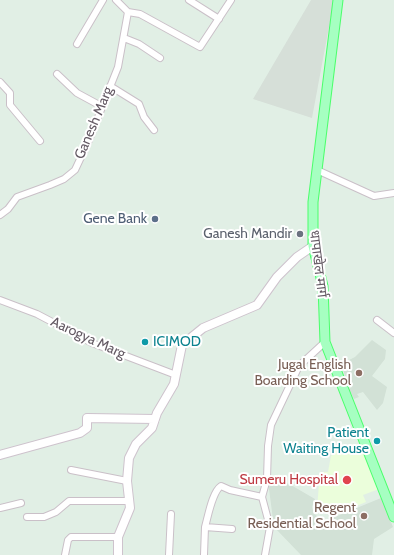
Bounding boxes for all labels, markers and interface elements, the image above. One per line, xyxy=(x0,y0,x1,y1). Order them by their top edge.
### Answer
street label: Ganesh Marg xyxy=(71,84,117,162)
place label: Gene Bank xyxy=(83,211,147,227)
marker: Gene Bank xyxy=(150,214,160,224)
place label: Ganesh Mandir xyxy=(203,226,292,242)
marker: Ganesh Mandir xyxy=(295,229,305,239)
street label: धापाखेल मार्ग xyxy=(306,229,330,299)
street label: Aarogya Marg xyxy=(48,313,128,363)
place label: ICIMOD xyxy=(153,334,201,350)
marker: ICIMOD xyxy=(140,337,150,347)
place label: Jugal English Boarding School xyxy=(254,357,351,390)
marker: Jugal English Boarding School xyxy=(354,368,364,378)
place label: Patient Waiting House xyxy=(283,425,369,458)
marker: Patient Waiting House xyxy=(372,436,382,446)
place label: Sumeru Hospital xyxy=(240,472,338,488)
marker: Sumeru Hospital xyxy=(341,474,353,486)
place label: Regent Residential School xyxy=(248,500,356,532)
marker: Regent Residential School xyxy=(359,511,369,521)

